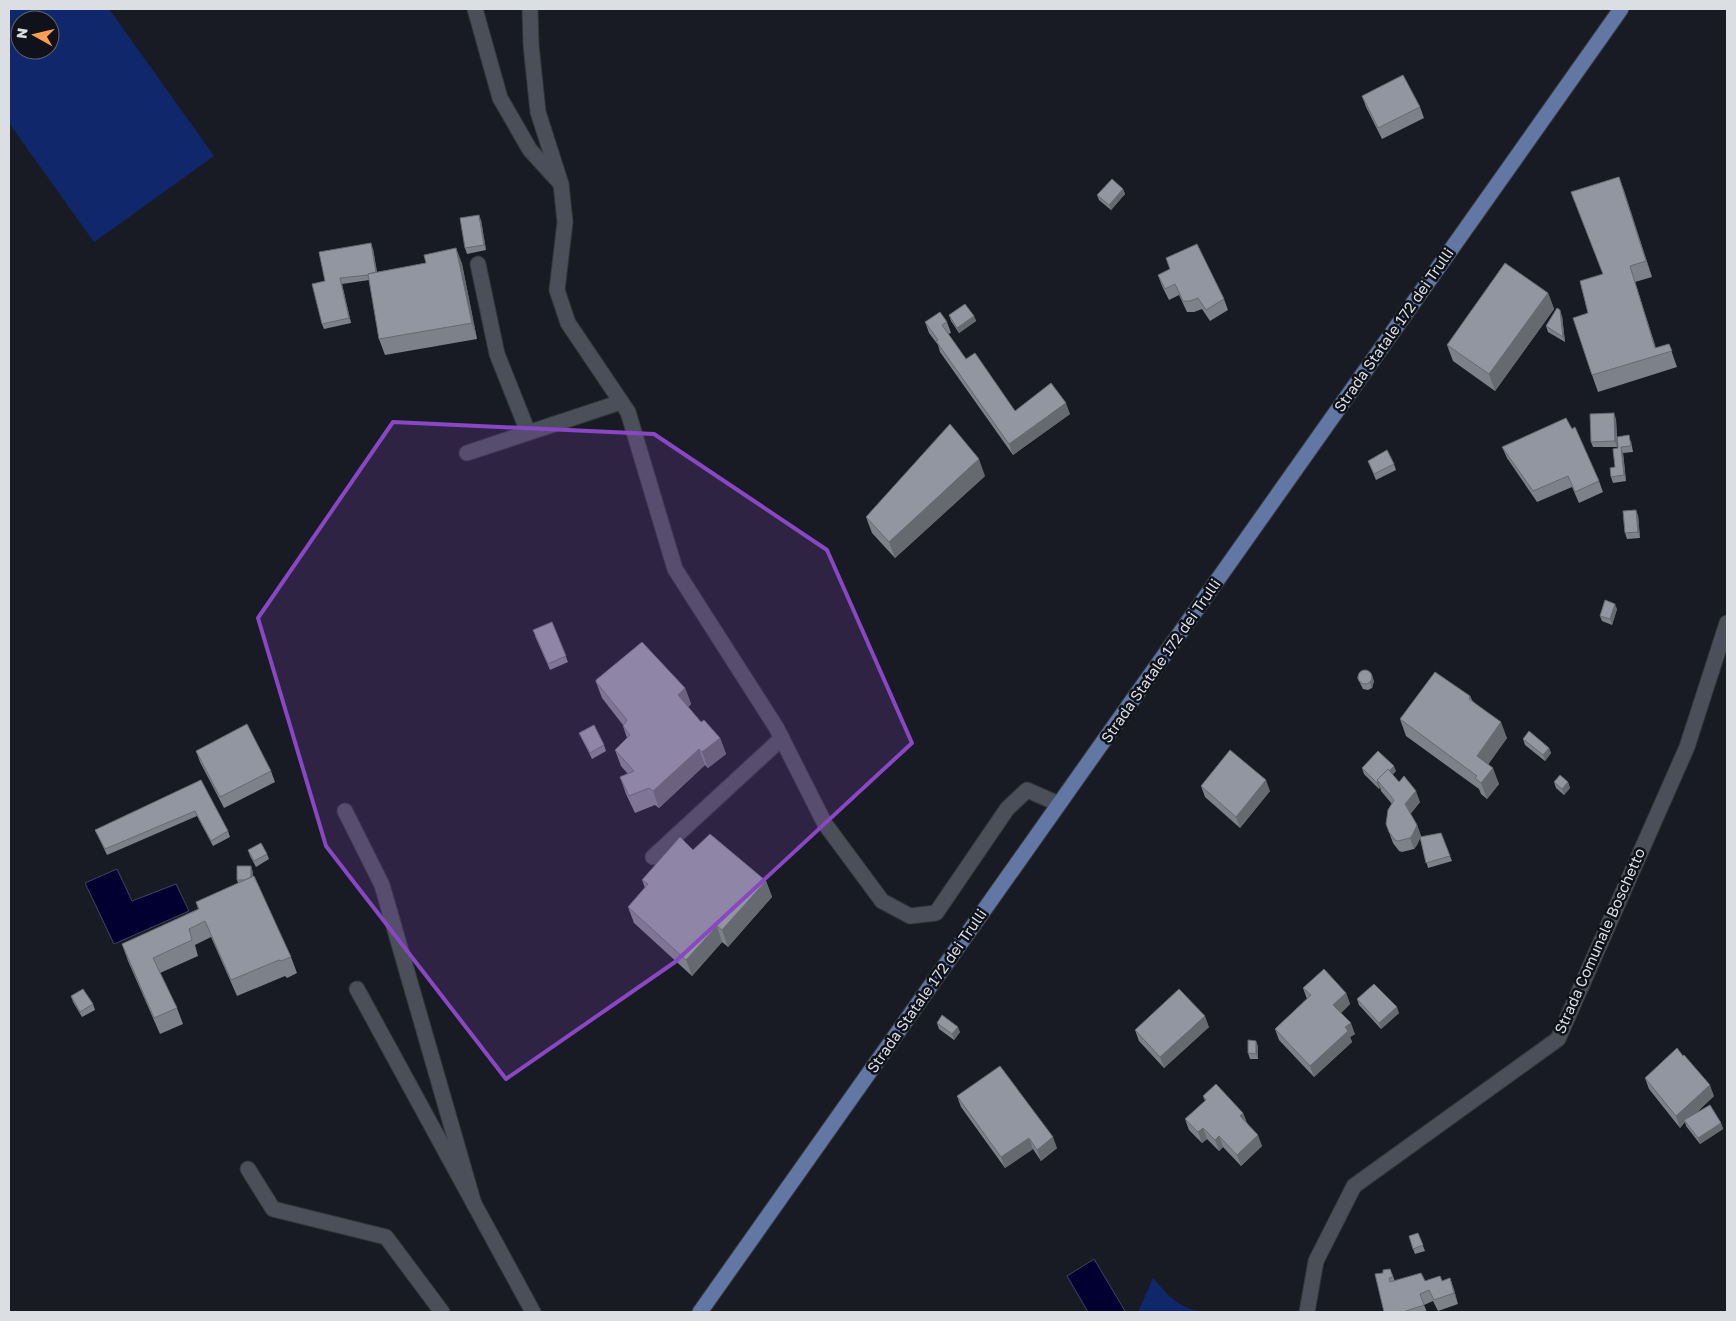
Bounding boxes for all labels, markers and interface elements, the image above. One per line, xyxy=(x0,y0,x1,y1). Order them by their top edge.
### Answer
north arrow xyxy=(10,10,60,60)
text: N xyxy=(12,27,31,40)
street label: Strada Statale 172 dei Trulli xyxy=(1330,244,1457,415)
street label: Strada Statale 172 dei Trulli xyxy=(1097,575,1224,746)
street label: Strada Comunale Boschetto xyxy=(1550,845,1648,1036)
street label: Strada Statale 172 dei Trulli xyxy=(863,905,990,1076)

